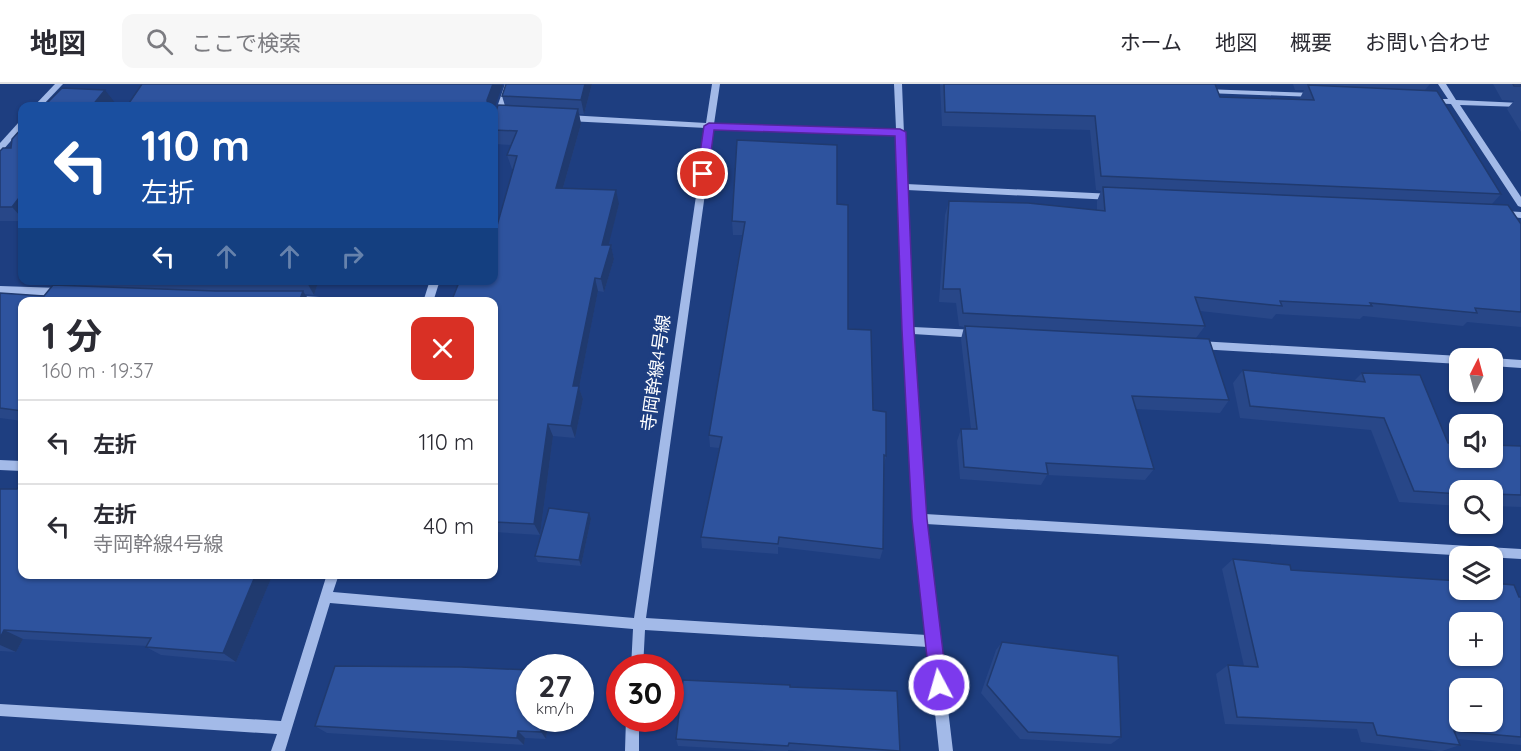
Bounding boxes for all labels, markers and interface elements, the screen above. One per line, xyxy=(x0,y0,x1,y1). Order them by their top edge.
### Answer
search box xyxy=(122,14,542,68)
text: 地図 xyxy=(30,25,86,60)
icon: search xyxy=(143,25,176,58)
text: ここで検索 xyxy=(191,29,301,57)
text: ホーム xyxy=(1120,29,1182,55)
text: 地図 xyxy=(1215,29,1257,55)
text: 概要 xyxy=(1290,29,1332,55)
text: お問い合わせ xyxy=(1365,29,1491,55)
text: 110 m xyxy=(141,119,250,172)
icon: left xyxy=(42,126,120,204)
pin xyxy=(677,148,728,199)
icon: arrive xyxy=(686,157,719,190)
text: 左折 xyxy=(141,175,195,209)
icon: left xyxy=(147,240,180,273)
icon: ahead xyxy=(210,240,243,273)
icon: ahead xyxy=(273,240,306,273)
icon: right xyxy=(336,240,369,273)
text: 1 分 xyxy=(42,313,102,358)
street label: 寺岡幹線4号線 xyxy=(636,313,675,433)
button: close xyxy=(411,317,474,380)
north arrow xyxy=(1449,348,1503,402)
map controls xyxy=(1449,348,1503,732)
text: 160 m · 19:37 xyxy=(42,358,154,383)
button: sound xyxy=(1449,414,1503,468)
icon: left xyxy=(42,426,75,459)
text: 110 m xyxy=(419,428,474,456)
text: 左折 xyxy=(93,430,137,458)
button: search xyxy=(1449,480,1503,534)
text: 左折 xyxy=(93,500,137,528)
icon: left xyxy=(42,510,75,543)
text: 40 m xyxy=(423,512,474,540)
text: 寺岡幹線4号線 xyxy=(93,531,224,556)
button: layers xyxy=(1449,546,1503,600)
button: + xyxy=(1449,612,1503,666)
position arrow xyxy=(907,653,971,717)
speed limit sign: 30 xyxy=(606,654,684,732)
text: 27 xyxy=(538,667,572,705)
button: − xyxy=(1449,678,1503,732)
text: km/h xyxy=(536,699,574,718)

